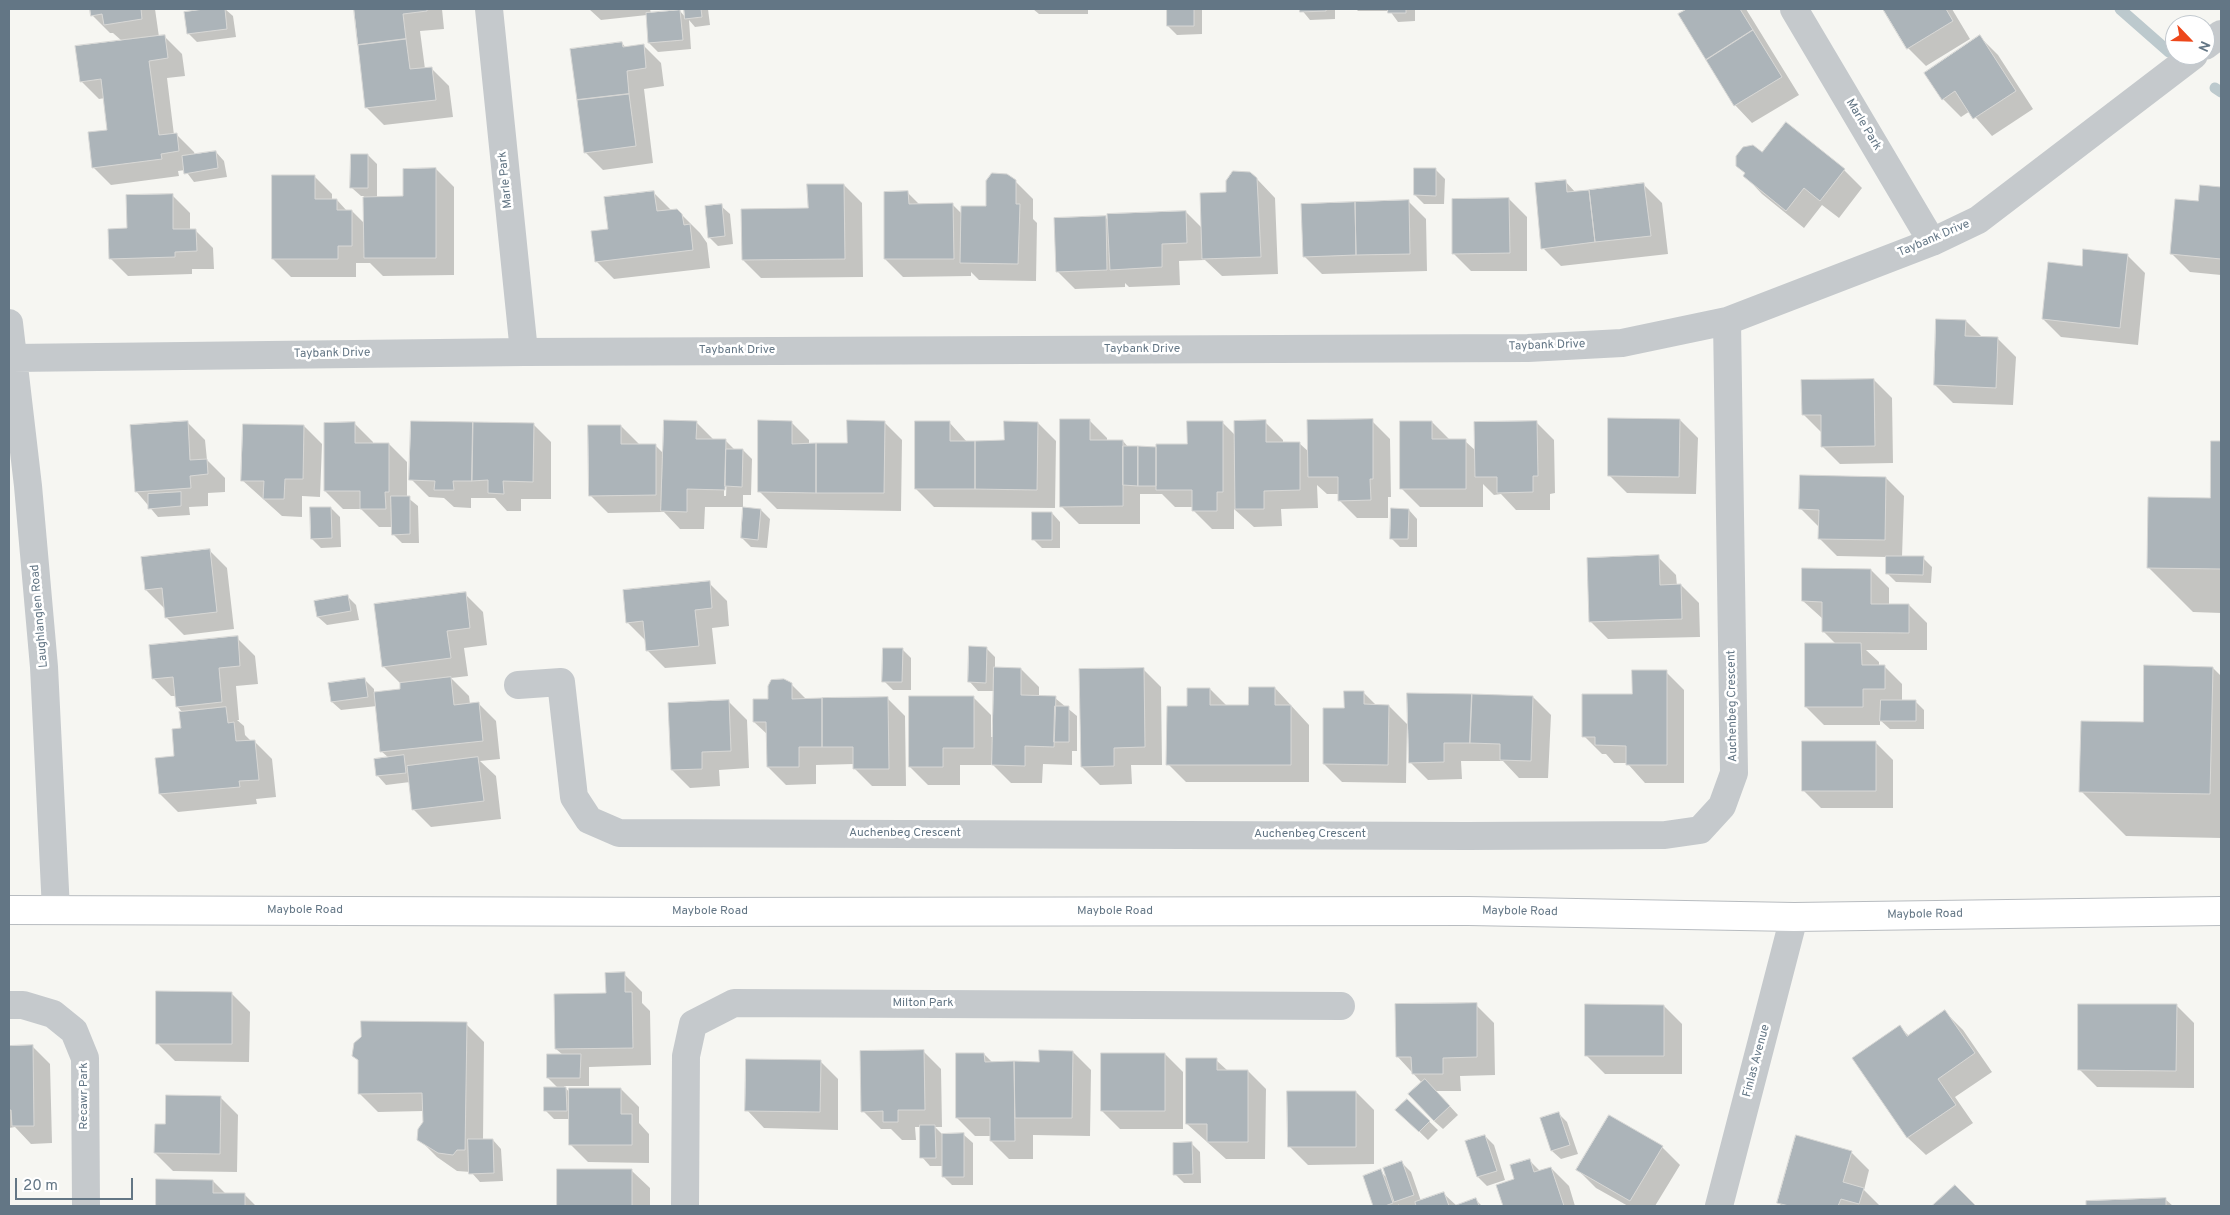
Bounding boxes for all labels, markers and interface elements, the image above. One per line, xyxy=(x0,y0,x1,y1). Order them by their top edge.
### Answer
north arrow xyxy=(2165,15,2215,65)
text: N xyxy=(2193,38,2213,54)
street label: Marle Park xyxy=(1842,97,1884,153)
street label: Marle Park xyxy=(496,151,516,209)
street label: Taybank Drive xyxy=(1896,217,1972,261)
street label: Taybank Drive xyxy=(1508,337,1586,355)
street label: Taybank Drive xyxy=(1104,343,1180,357)
street label: Taybank Drive xyxy=(699,344,775,358)
street label: Taybank Drive xyxy=(294,346,370,362)
street label: Laughlanglen Road xyxy=(28,564,52,668)
street label: Auchenbeg Crescent xyxy=(1725,650,1741,762)
street label: Auchenbeg Crescent xyxy=(849,827,961,841)
street label: Auchenbeg Crescent xyxy=(1254,828,1366,842)
street label: Maybole Road xyxy=(267,904,343,918)
street label: Maybole Road xyxy=(1482,904,1558,920)
street label: Maybole Road xyxy=(672,905,748,919)
street label: Maybole Road xyxy=(1077,905,1153,919)
street label: Maybole Road xyxy=(1887,907,1963,923)
street label: Milton Park xyxy=(892,997,954,1011)
street label: Finlas Avenue xyxy=(1740,1023,1774,1099)
street label: Recawr Park xyxy=(78,1062,92,1130)
scale bar xyxy=(18,1168,135,1200)
text: 20 m xyxy=(23,1177,58,1196)

